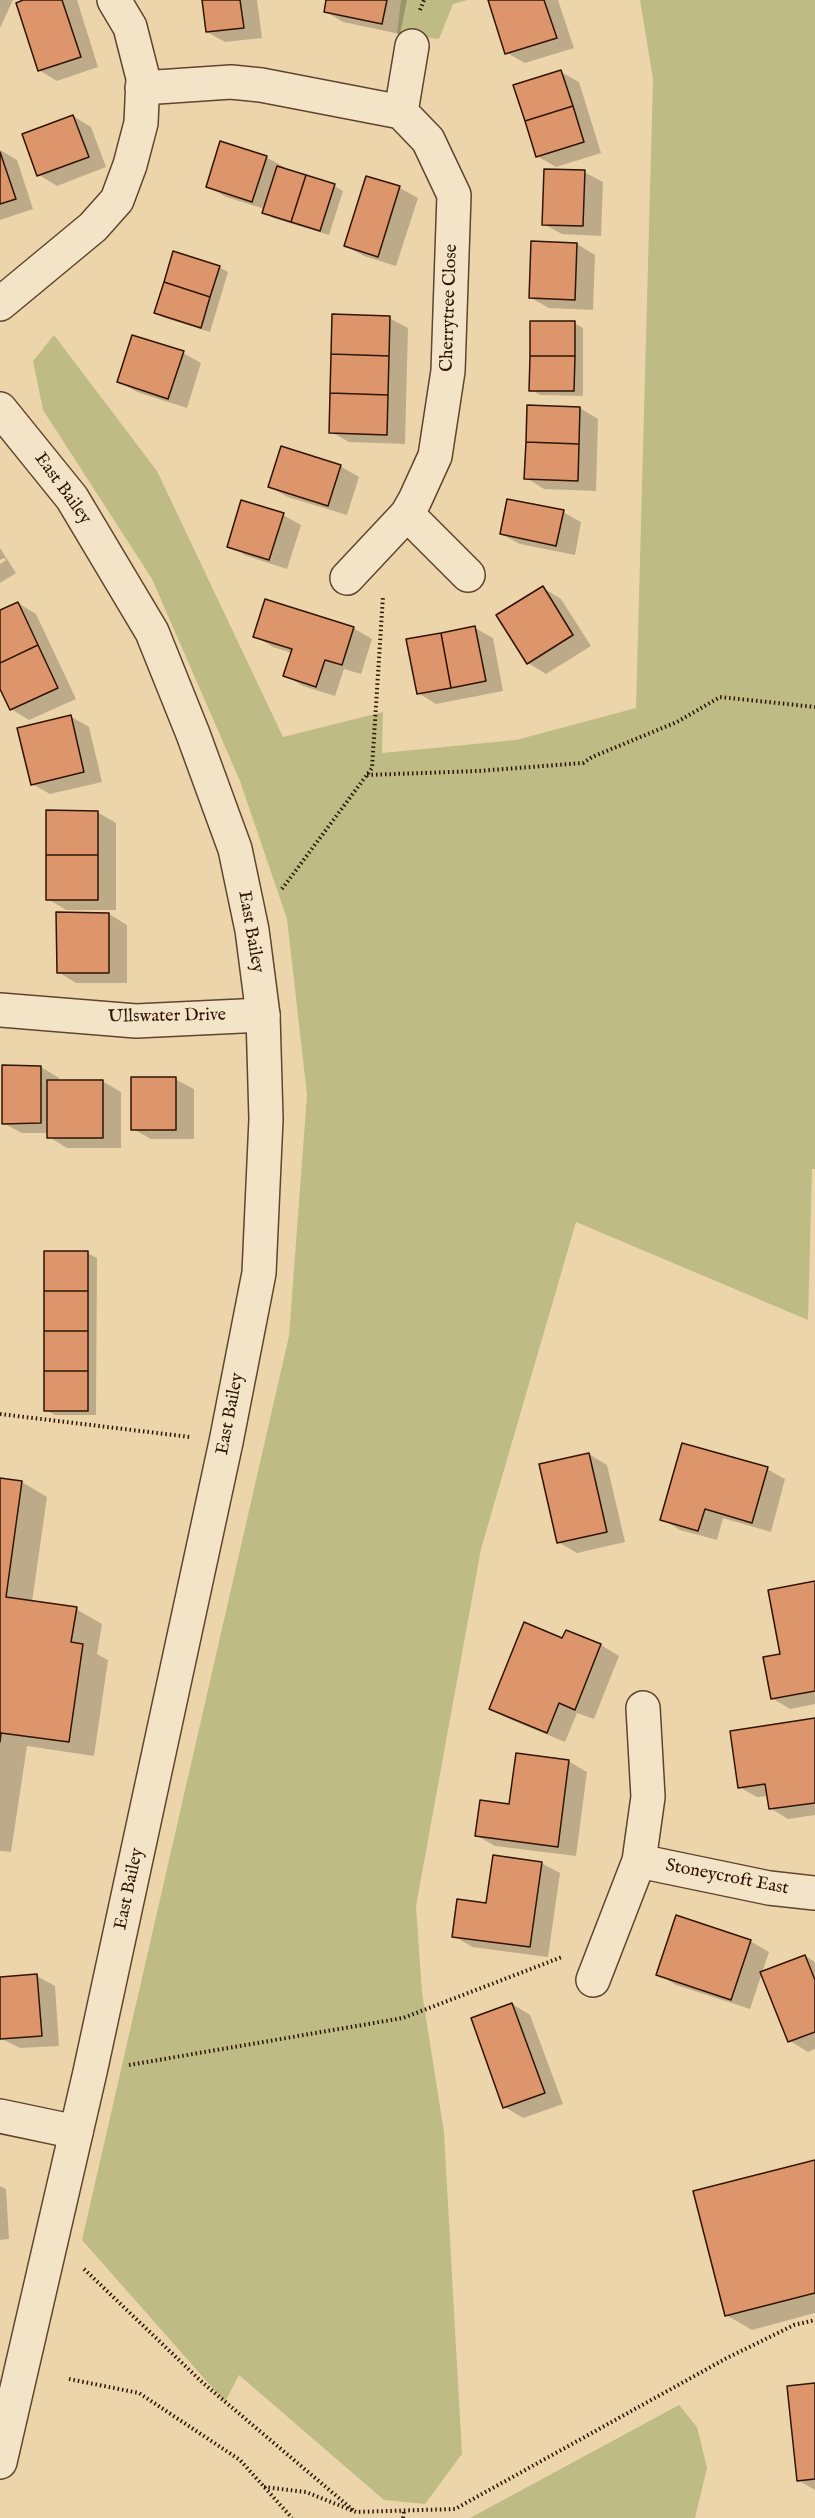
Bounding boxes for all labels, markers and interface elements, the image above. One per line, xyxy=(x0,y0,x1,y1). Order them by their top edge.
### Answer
street label: Cherrytree Close xyxy=(437,244,463,372)
street label: East Bailey xyxy=(29,449,95,529)
street label: East Bailey xyxy=(232,889,268,975)
street label: Ullswater Drive xyxy=(108,1005,226,1029)
street label: East Bailey xyxy=(212,1371,250,1457)
street label: East Bailey xyxy=(111,1846,149,1932)
street label: Stoneycroft East xyxy=(664,1855,790,1901)

